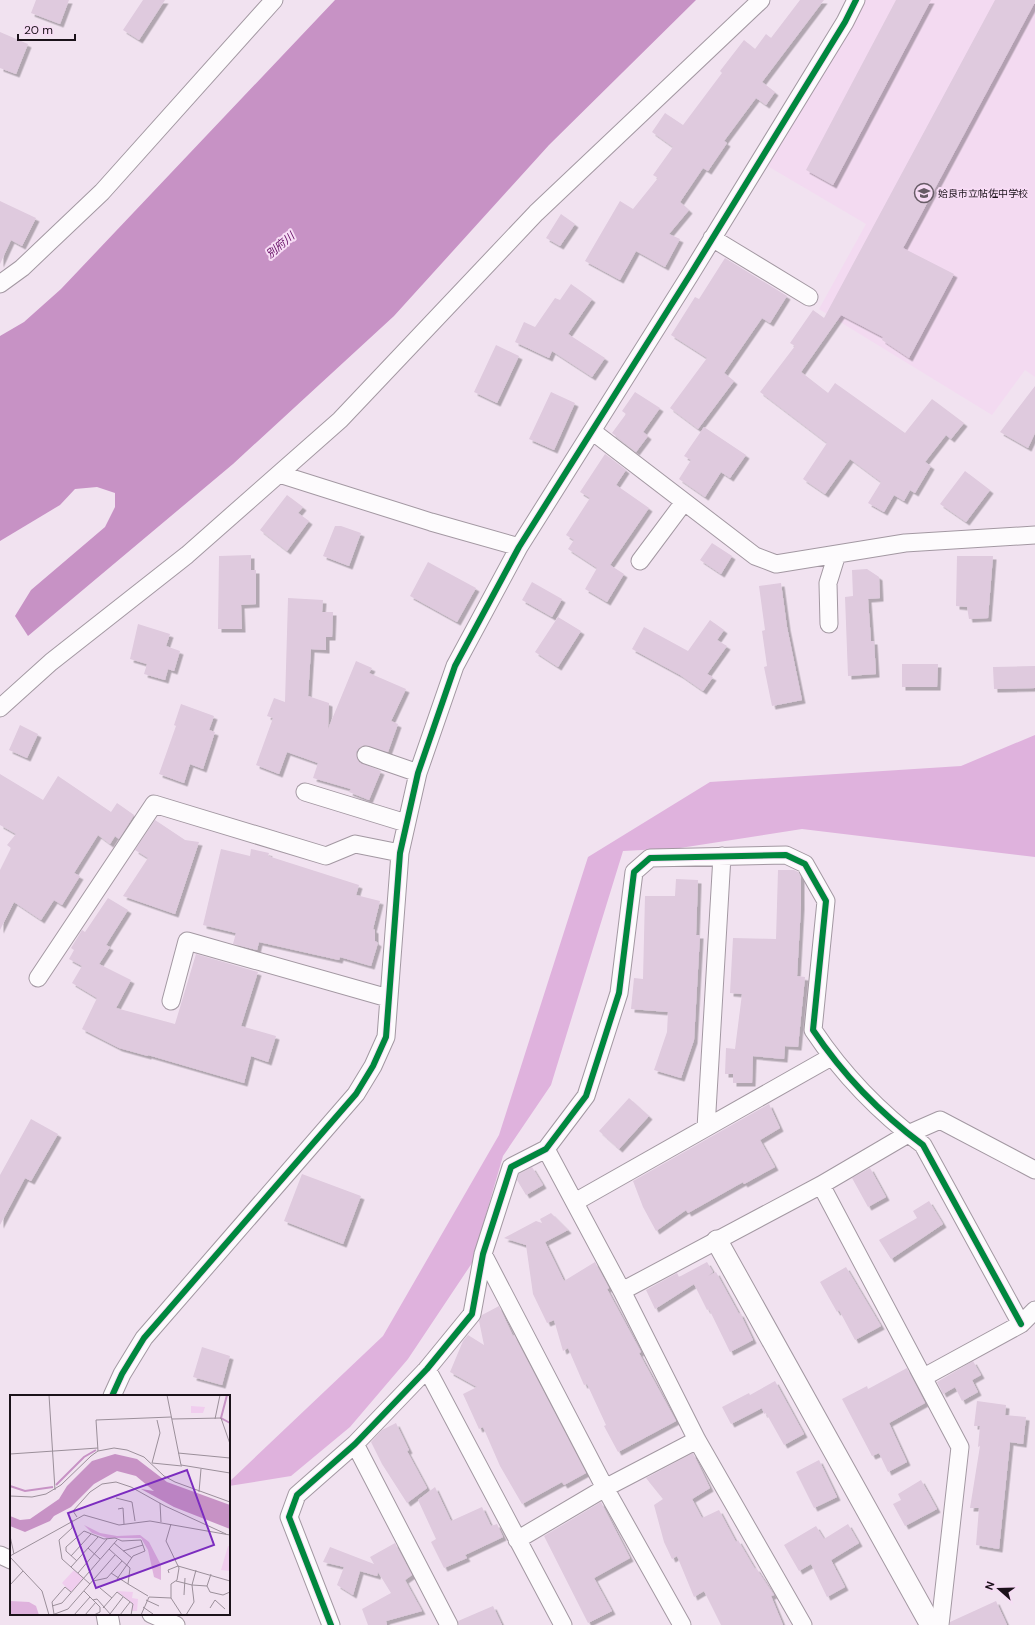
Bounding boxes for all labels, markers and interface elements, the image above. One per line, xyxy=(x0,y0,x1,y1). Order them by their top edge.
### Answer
scale bar xyxy=(18,16,75,42)
text: 20 m xyxy=(24,22,53,38)
school or university icon: 姶良市立帖佐中学校 xyxy=(913,182,935,204)
place label: 姶良市立帖佐中学校 xyxy=(938,187,1028,200)
water label: 別府川 xyxy=(263,228,298,261)
inset map xyxy=(10,1395,230,1615)
north arrow xyxy=(979,1569,1019,1609)
text: N xyxy=(982,1579,998,1592)

